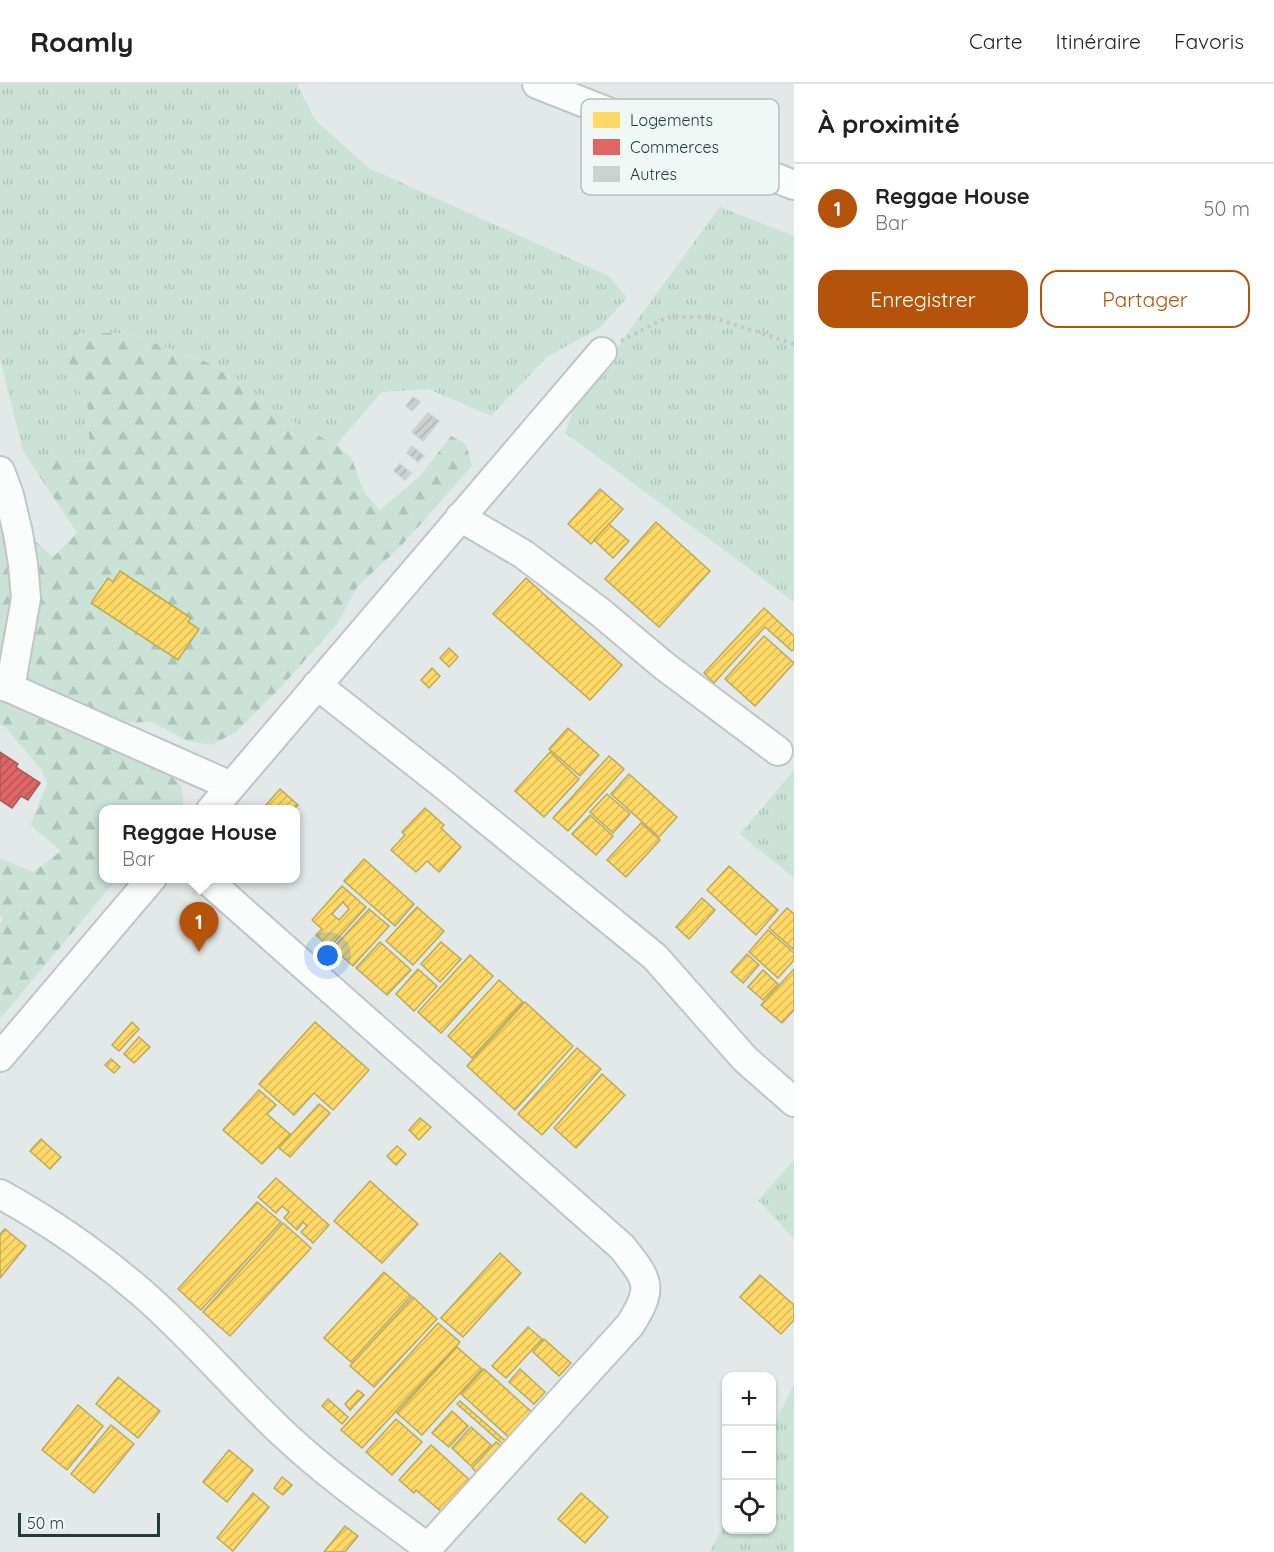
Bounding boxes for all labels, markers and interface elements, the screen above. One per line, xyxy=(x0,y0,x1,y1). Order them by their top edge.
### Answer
text: Roamly xyxy=(30,24,134,59)
text: Carte xyxy=(969,28,1023,54)
text: Itinéraire xyxy=(1056,28,1141,54)
text: Favoris xyxy=(1174,28,1244,54)
legend xyxy=(581,99,779,195)
text: À proximité xyxy=(818,107,960,140)
text: Logements xyxy=(630,110,713,130)
text: Commerces xyxy=(630,137,719,157)
text: Autres xyxy=(630,164,677,184)
text: Reggae House xyxy=(875,182,1030,210)
text: 1 xyxy=(834,196,841,221)
text: 50 m xyxy=(1204,196,1250,221)
text: Bar xyxy=(875,210,908,235)
button: Enregistrer xyxy=(818,270,1028,328)
button: Partager xyxy=(1040,270,1250,328)
popup xyxy=(99,805,300,883)
text: Reggae House xyxy=(122,818,277,846)
text: Bar xyxy=(122,846,155,871)
pin: 1 xyxy=(180,902,218,952)
your location xyxy=(313,941,342,970)
map controls xyxy=(722,1372,776,1534)
button: + xyxy=(722,1372,776,1426)
button: − xyxy=(722,1426,776,1480)
button: locate xyxy=(722,1480,776,1534)
scale bar xyxy=(18,1510,160,1538)
text: 50 m xyxy=(27,1513,64,1533)

